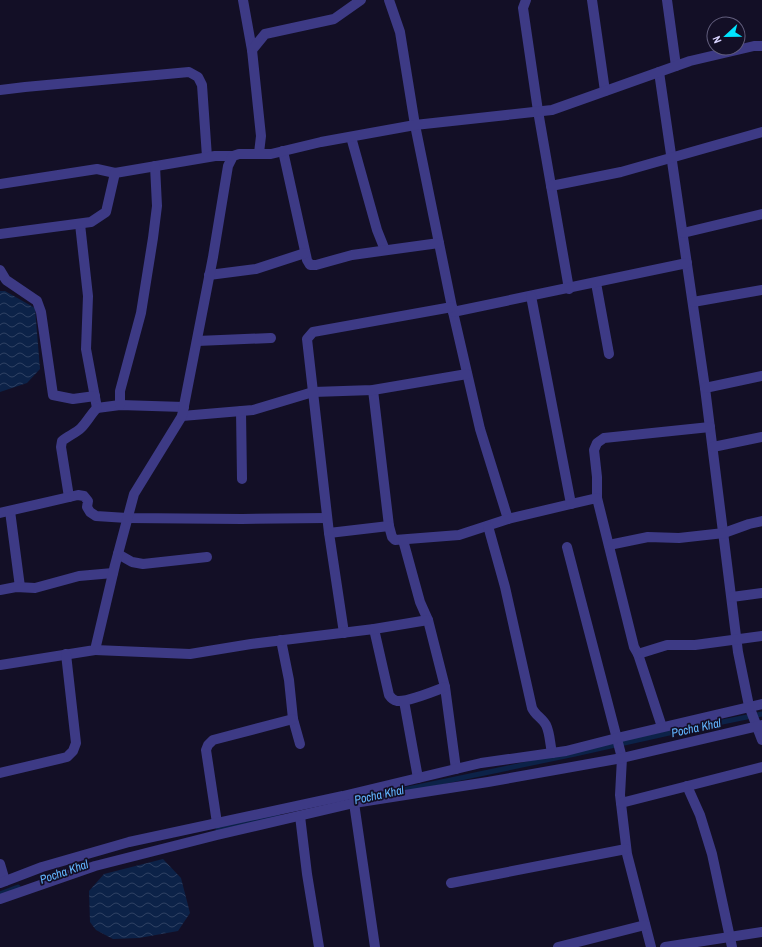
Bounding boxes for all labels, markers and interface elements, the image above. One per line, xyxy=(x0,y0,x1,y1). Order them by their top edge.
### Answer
north arrow xyxy=(706,16,746,56)
text: N xyxy=(709,34,724,45)
water label: Pocha Khal xyxy=(670,715,723,741)
water label: Pocha Khal xyxy=(353,782,406,808)
water label: Pocha Khal xyxy=(38,856,91,888)

